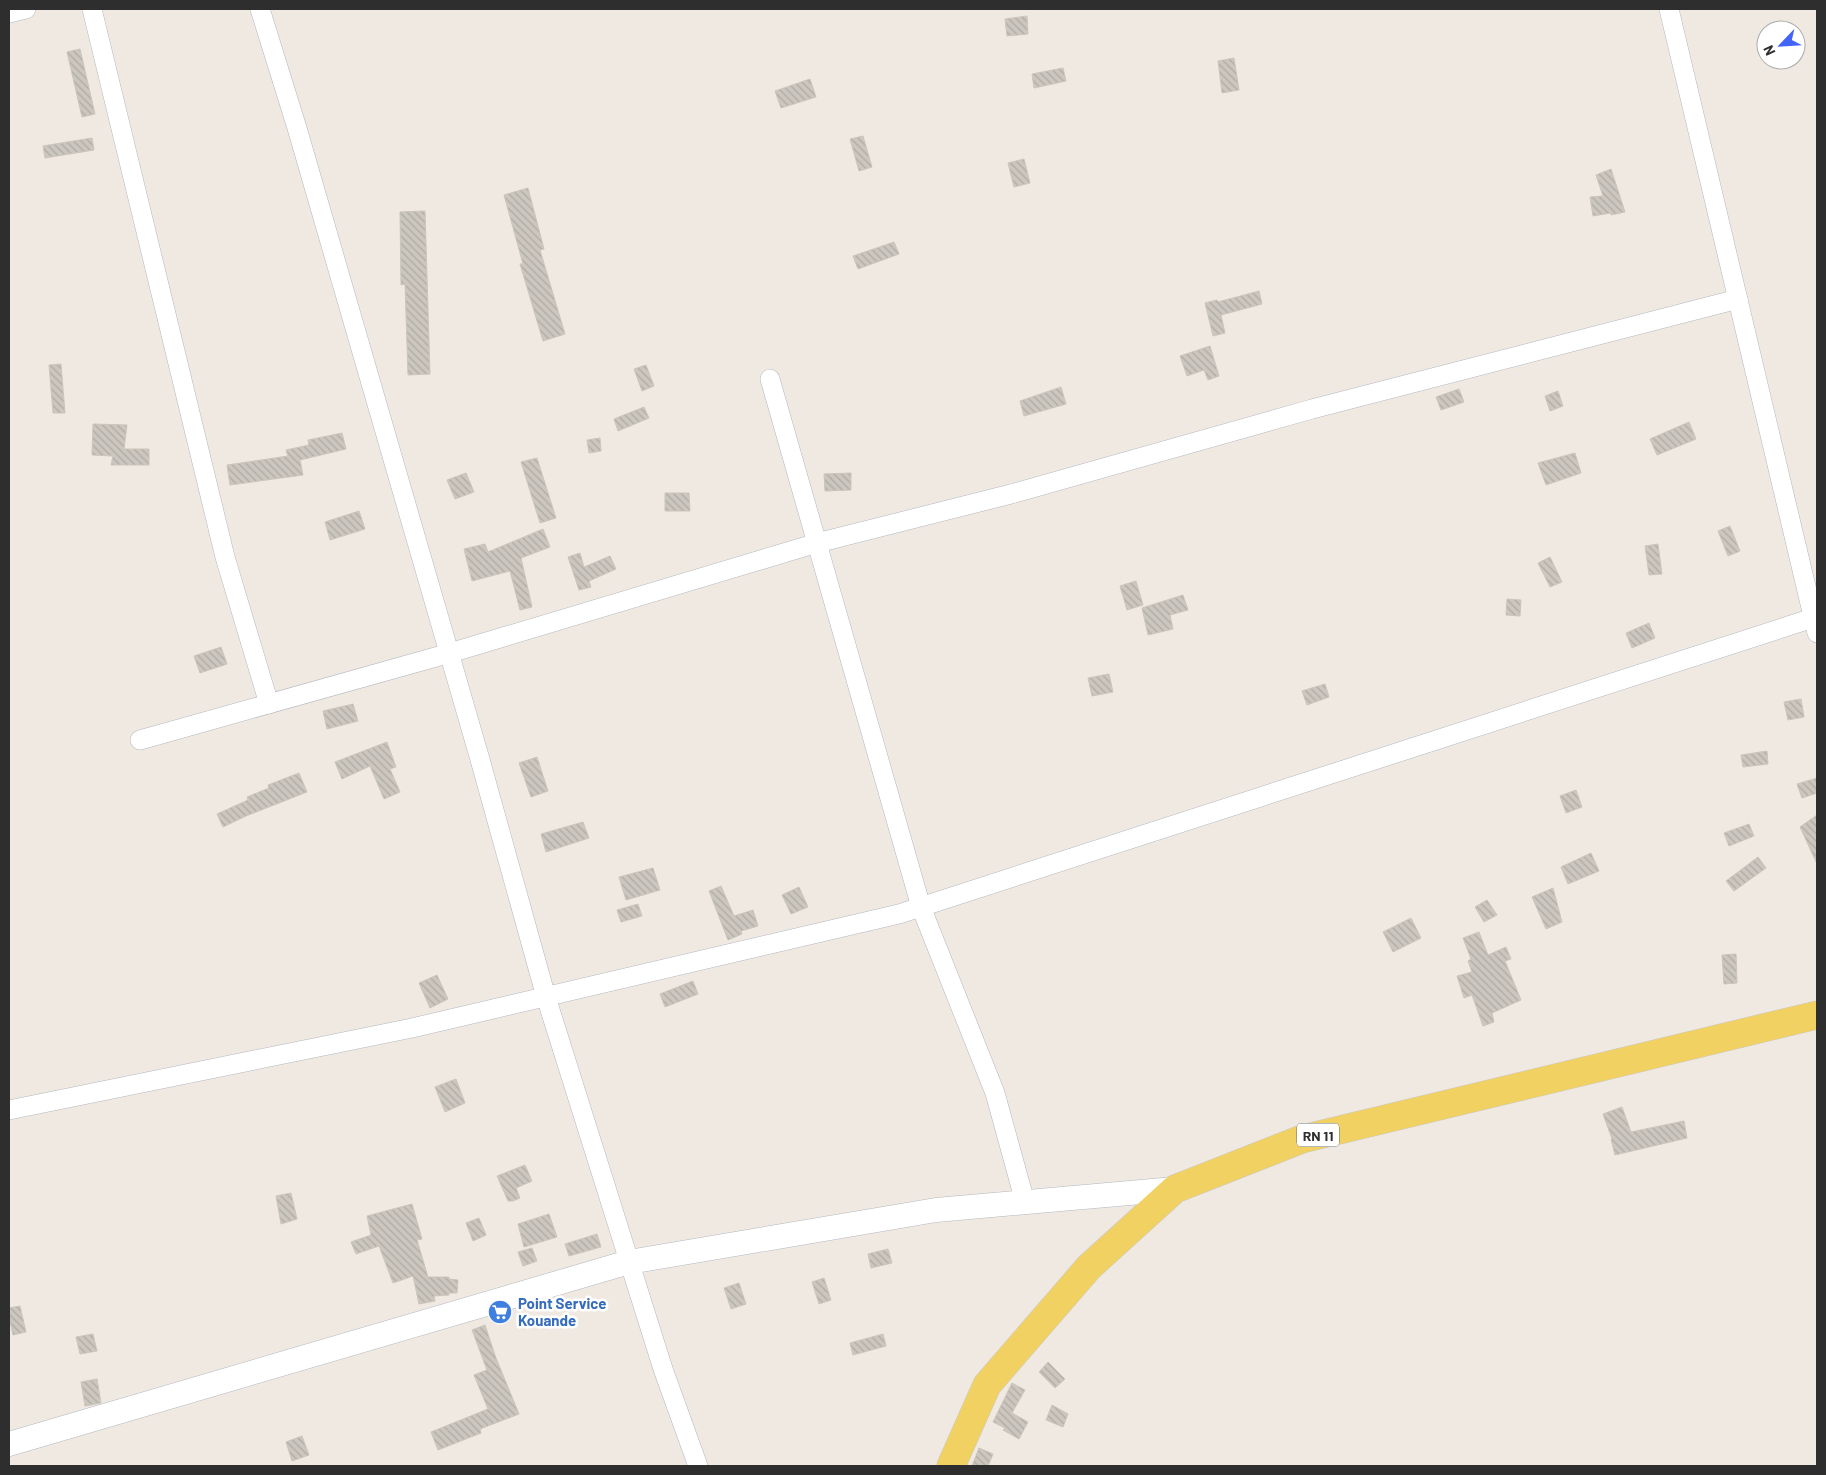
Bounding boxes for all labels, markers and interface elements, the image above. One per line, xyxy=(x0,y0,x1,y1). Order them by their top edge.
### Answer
north arrow xyxy=(1756,20,1806,70)
text: N xyxy=(1759,43,1778,59)
road number: RN 11 xyxy=(1297,1124,1339,1146)
place label: Point Service Kouande xyxy=(518,1294,606,1329)
supermarket icon: Point Service Kouande xyxy=(487,1299,513,1325)

